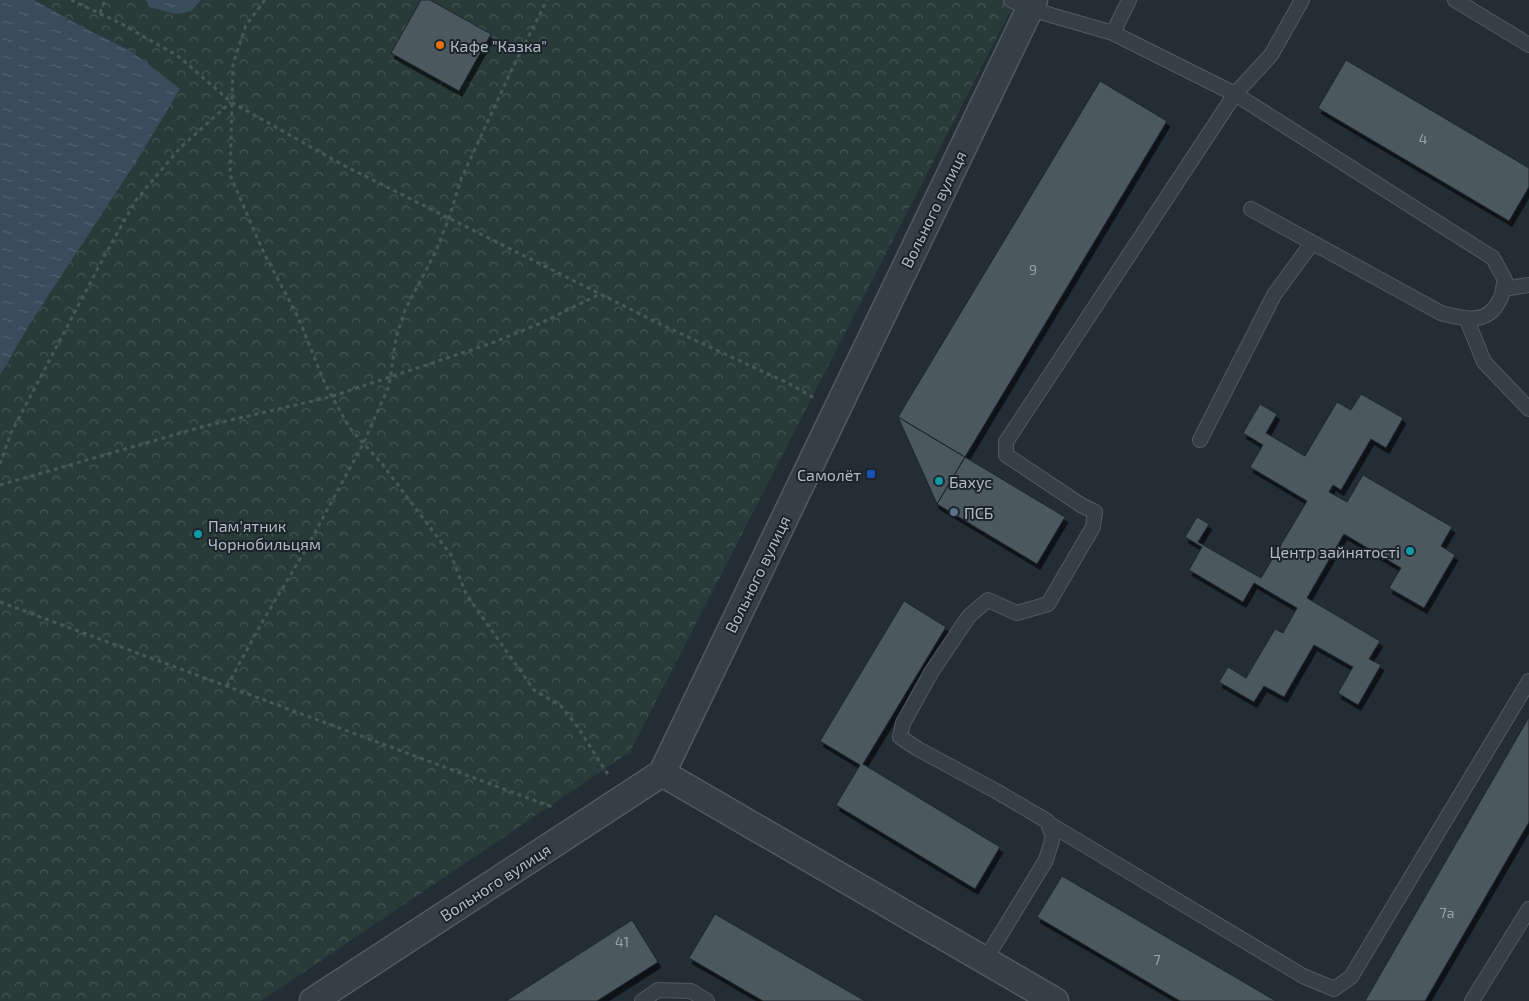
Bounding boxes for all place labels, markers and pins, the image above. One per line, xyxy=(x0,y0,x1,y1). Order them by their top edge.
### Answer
place label: Кафе "Казка" xyxy=(450,36,547,55)
marker: Кафе "Казка" xyxy=(434,39,446,51)
place label: Самолёт xyxy=(797,465,861,484)
marker: Самолёт xyxy=(865,468,877,480)
place label: Бахус xyxy=(949,472,992,492)
marker: Бахус xyxy=(933,475,945,487)
place label: ПСБ xyxy=(964,503,993,522)
marker: ПСБ xyxy=(948,506,960,518)
place label: Пам'ятник Чорнобильцям xyxy=(208,516,321,553)
marker: Пам'ятник Чорнобильцям xyxy=(192,528,204,540)
place label: Центр зайнятості xyxy=(1270,542,1400,561)
marker: Центр зайнятості xyxy=(1404,545,1416,557)

